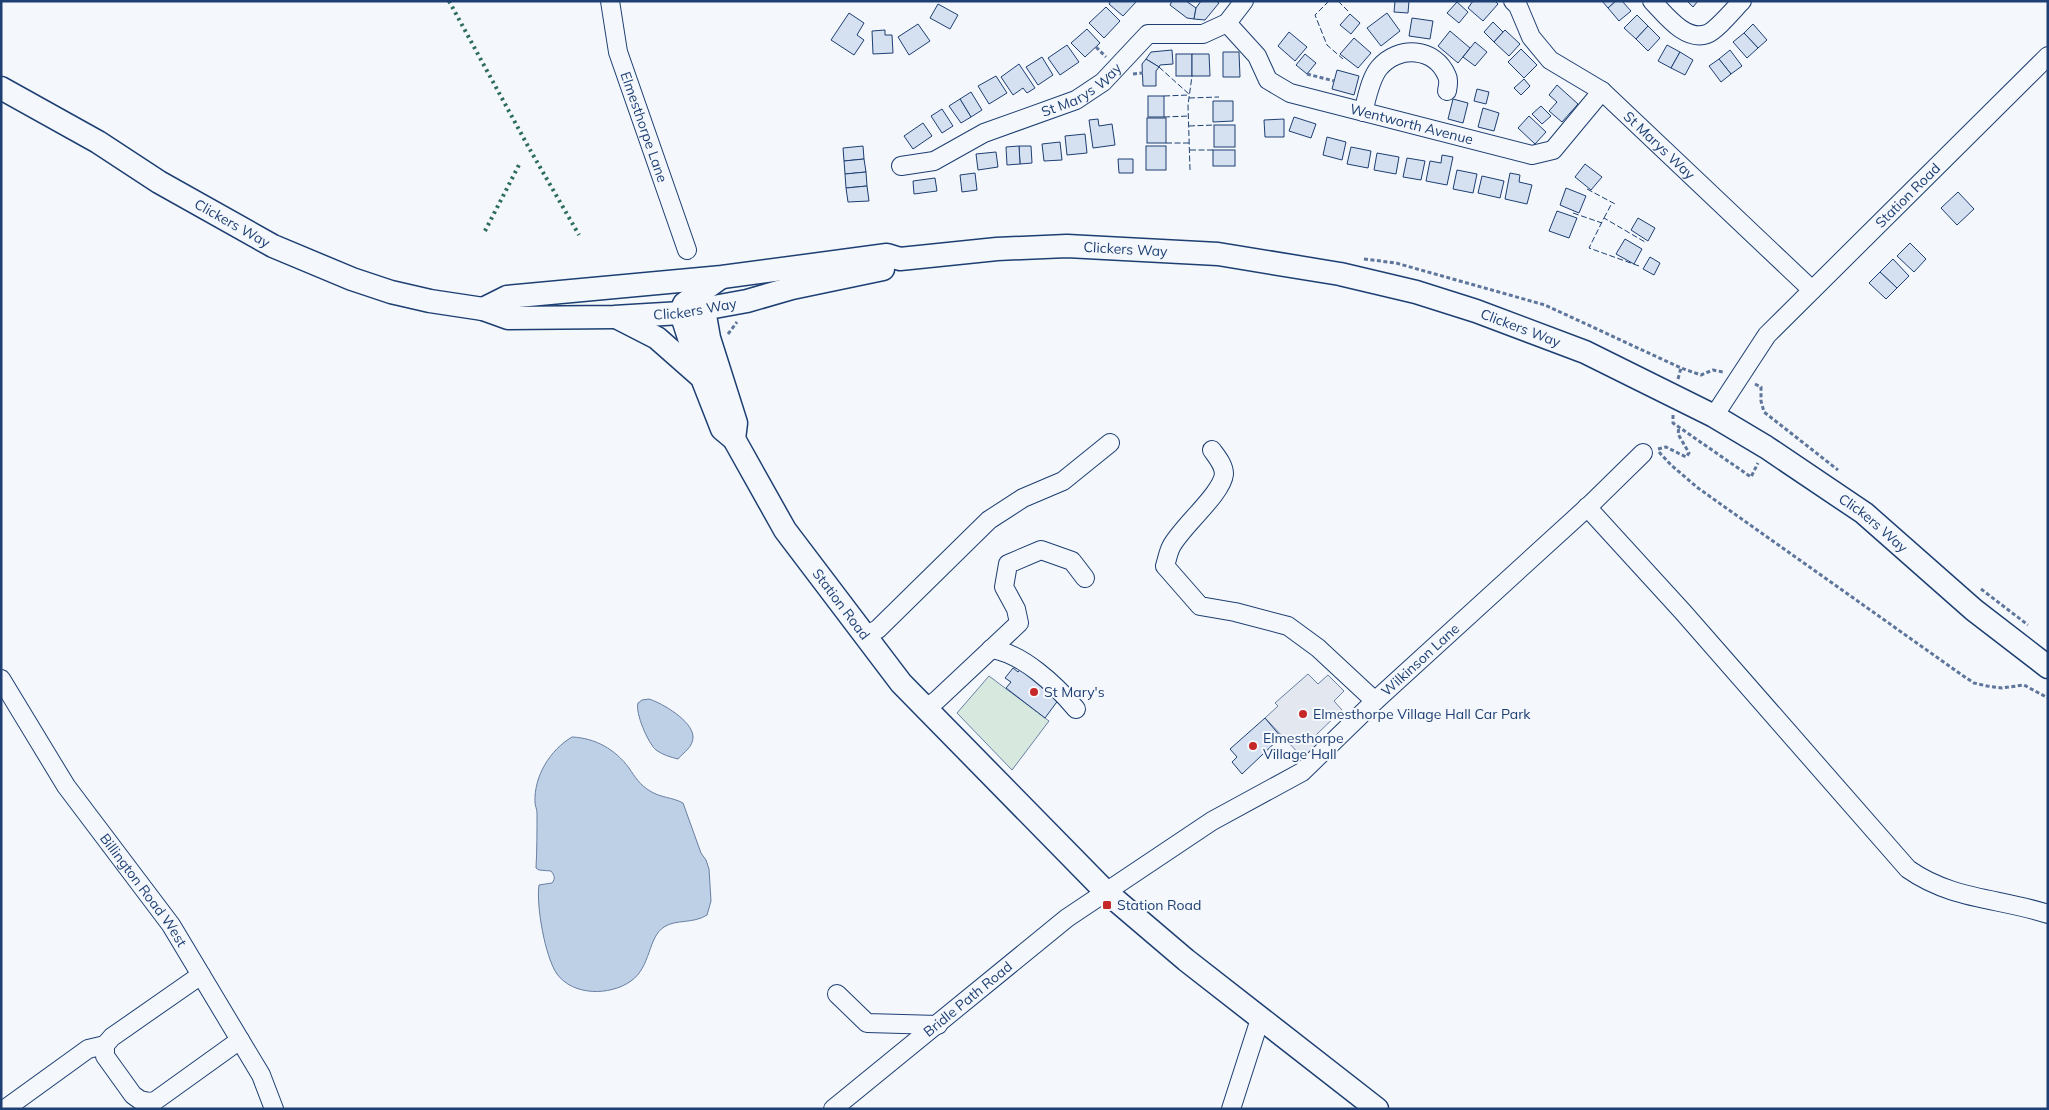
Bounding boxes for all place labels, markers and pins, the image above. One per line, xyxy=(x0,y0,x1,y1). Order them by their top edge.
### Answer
place label: St Mary's xyxy=(1044,683,1105,701)
marker: St Mary's xyxy=(1028,686,1040,698)
place label: Elmesthorpe Village Hall Car Park xyxy=(1313,705,1531,723)
marker: Elmesthorpe Village Hall Car Park xyxy=(1297,708,1309,720)
place label: Elmesthorpe Village Hall xyxy=(1263,729,1344,763)
marker: Elmesthorpe Village Hall xyxy=(1247,740,1259,752)
place label: Station Road xyxy=(1117,896,1201,914)
marker: Station Road xyxy=(1101,899,1113,911)

